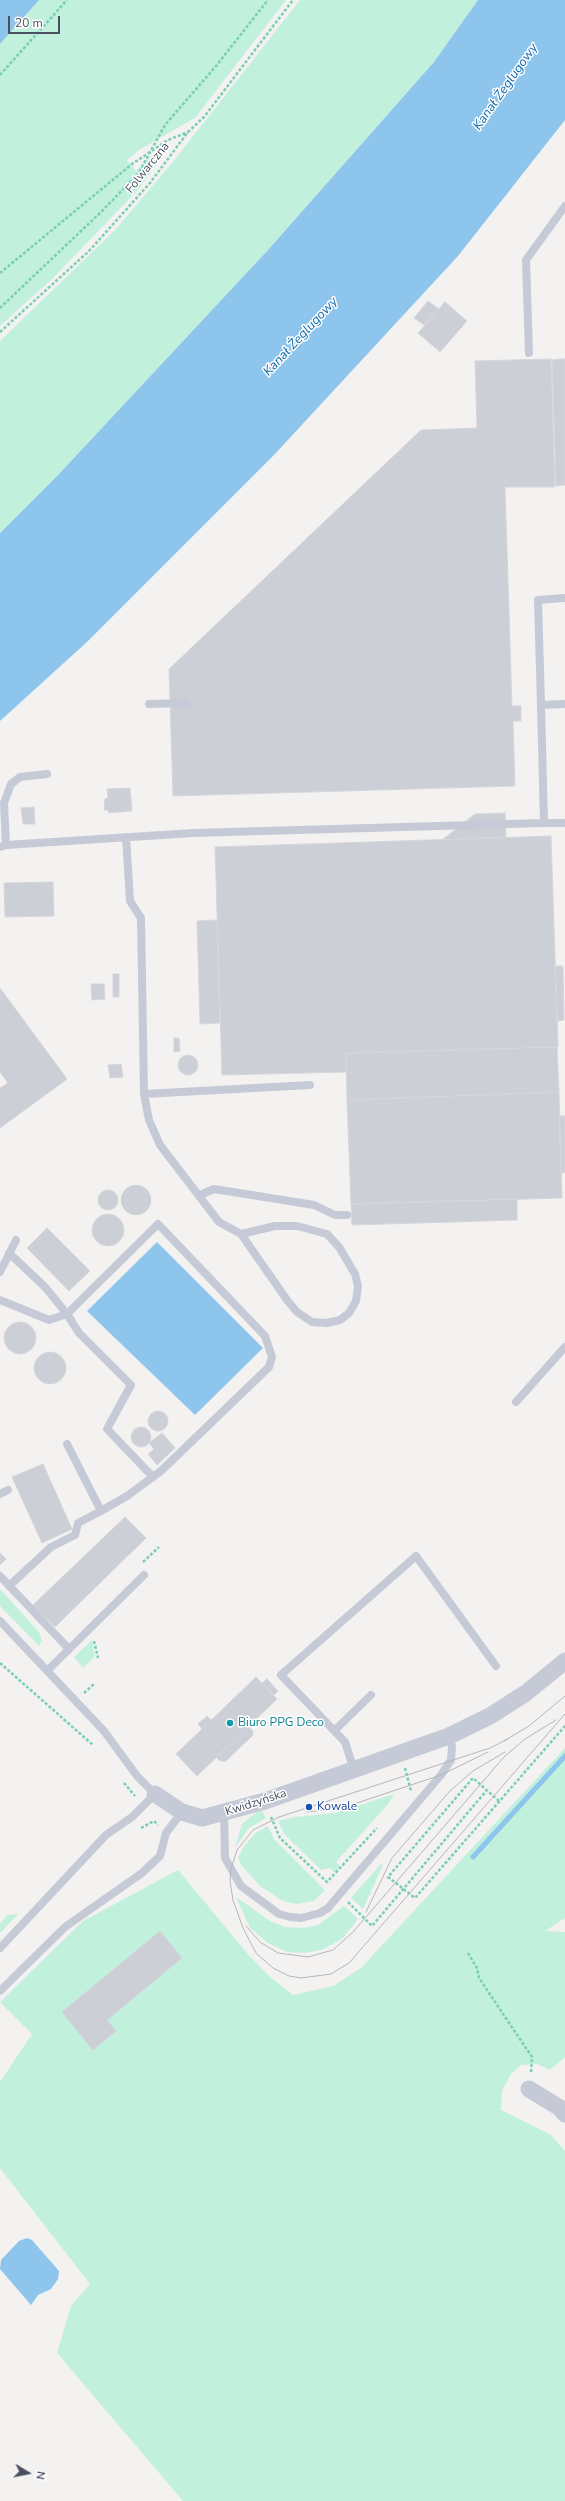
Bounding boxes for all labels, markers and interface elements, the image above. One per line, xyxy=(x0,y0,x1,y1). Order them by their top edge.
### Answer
scale bar xyxy=(10,8,62,34)
text: 20 m xyxy=(15,15,43,31)
water label: Kanał Żeglugowy xyxy=(470,41,542,133)
street label: Folwarczna xyxy=(123,140,173,196)
water label: Kanał Żeglugowy xyxy=(260,294,342,380)
place label: Biuro PPG Deco xyxy=(238,1716,324,1730)
marker: Biuro PPG Deco xyxy=(225,1718,235,1728)
street label: Kwidzyńska xyxy=(224,1786,288,1820)
place label: Kowale xyxy=(317,1800,357,1814)
marker: Kowale xyxy=(304,1802,314,1812)
north arrow xyxy=(8,2453,48,2493)
text: N xyxy=(32,2470,48,2481)

